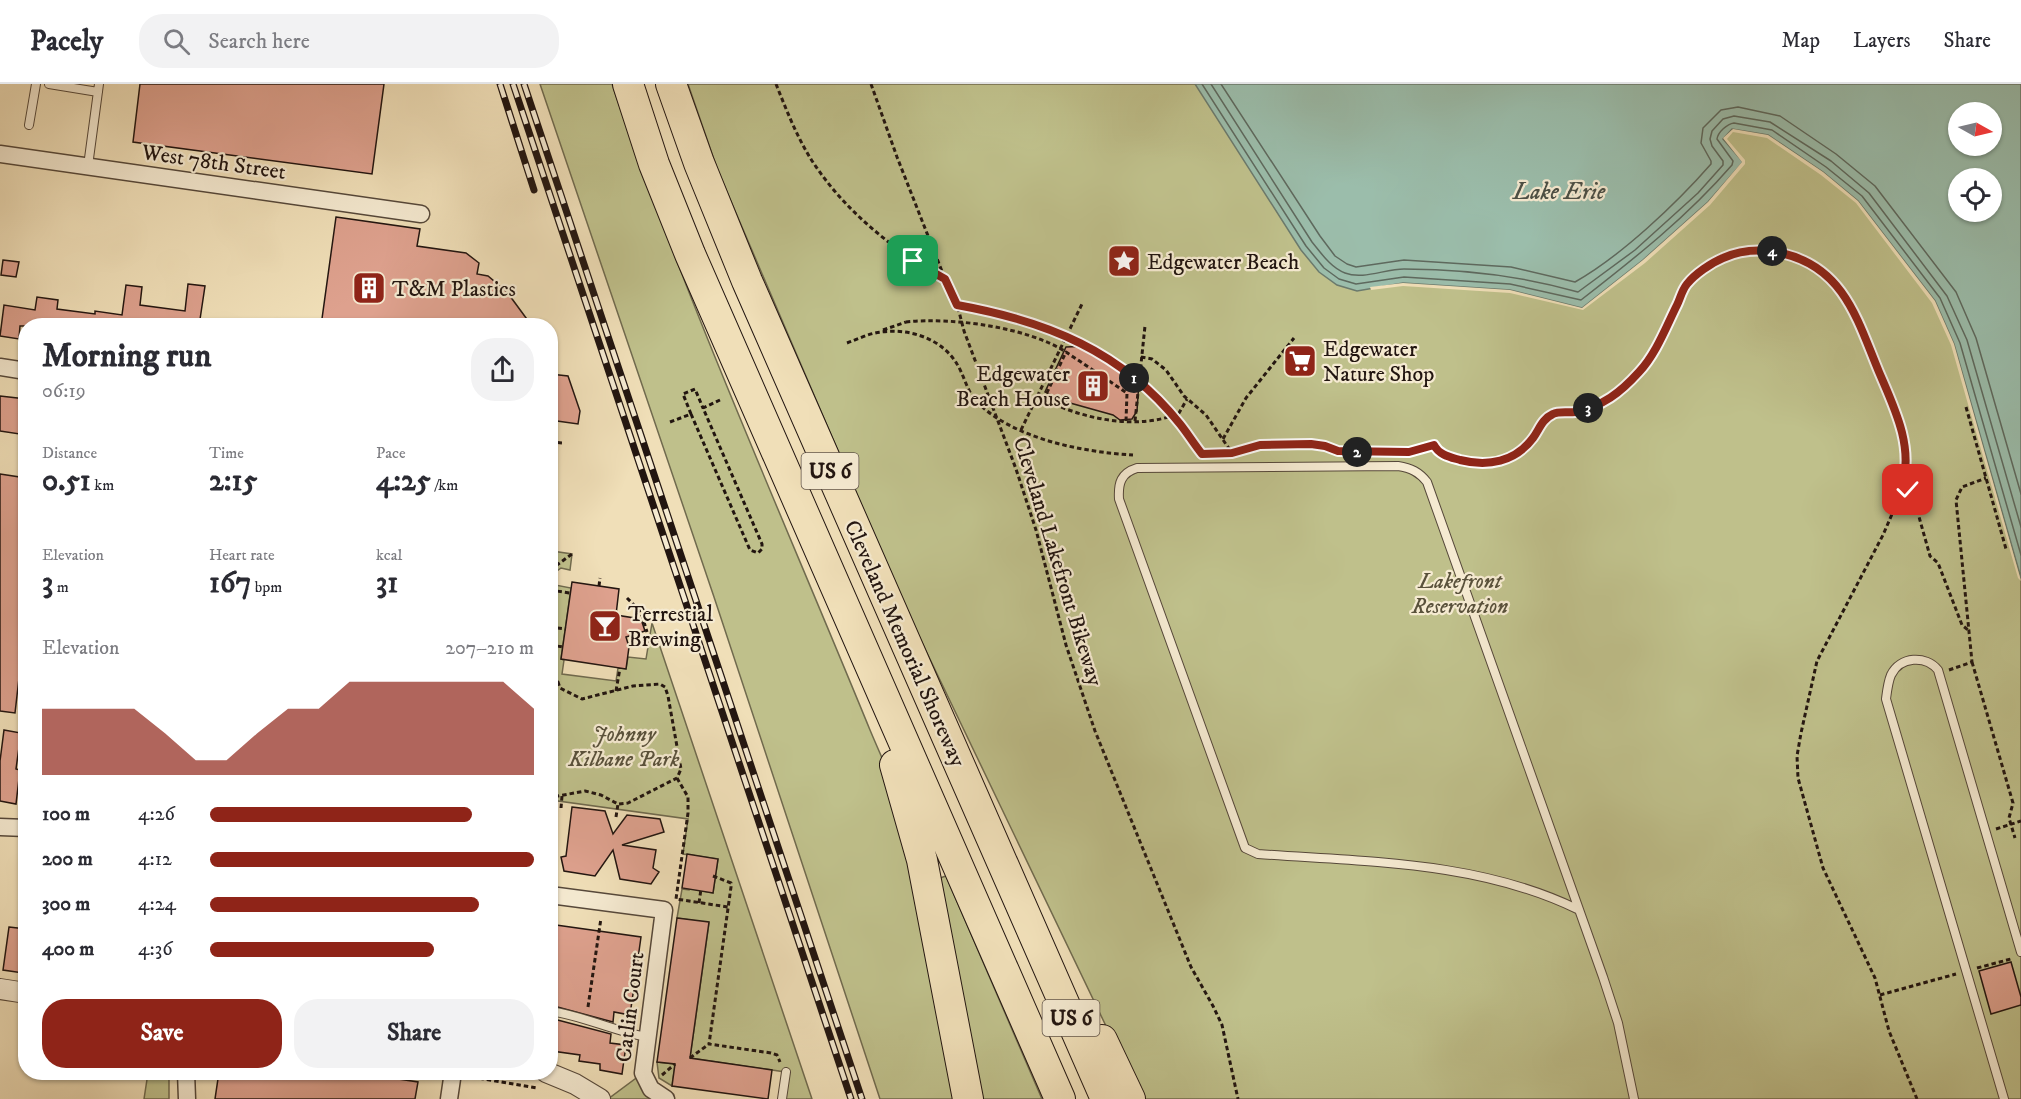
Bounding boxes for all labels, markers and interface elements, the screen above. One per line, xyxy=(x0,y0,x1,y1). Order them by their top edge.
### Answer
search box xyxy=(139,14,559,68)
text: Pacely xyxy=(30,24,103,59)
icon: search xyxy=(160,25,193,58)
text: Search here xyxy=(208,28,310,55)
text: Map xyxy=(1781,28,1820,54)
text: Layers xyxy=(1853,28,1911,54)
text: Share xyxy=(1944,28,1991,54)
north arrow xyxy=(1948,102,2002,156)
map controls xyxy=(1948,102,2002,222)
street label: West 78th Street xyxy=(139,139,288,186)
button: locate xyxy=(1948,168,2002,222)
water label: Lake Erie xyxy=(1511,177,1606,207)
pin xyxy=(887,235,938,286)
pin: 4 xyxy=(1757,236,1787,266)
text: 4 xyxy=(1767,241,1777,261)
place icon: Edgewater Beach xyxy=(1106,243,1142,279)
icon: arrive xyxy=(896,244,929,277)
place label: Edgewater Beach xyxy=(1147,249,1300,276)
building icon: T&M Plastics xyxy=(351,270,387,306)
place label: T&M Plastics xyxy=(392,276,516,303)
text: Morning run xyxy=(42,336,211,377)
place label: Edgewater Nature Shop xyxy=(1323,336,1434,388)
button: share xyxy=(471,338,534,401)
supermarket icon: Edgewater Nature Shop xyxy=(1282,343,1318,379)
place label: Edgewater Beach House xyxy=(956,361,1071,413)
pin: 1 xyxy=(1119,363,1149,393)
building icon: Edgewater Beach House xyxy=(1075,368,1111,404)
text: 1 xyxy=(1131,368,1137,388)
text: 06:19 xyxy=(42,379,86,404)
pin: 3 xyxy=(1573,393,1603,423)
text: 3 xyxy=(1585,398,1591,418)
street label: Cleveland Lakefront Bikeway xyxy=(1007,434,1109,690)
pin: 2 xyxy=(1342,437,1372,467)
text: 2 xyxy=(1353,442,1361,462)
text: Distance xyxy=(42,443,97,463)
text: Time xyxy=(209,443,244,463)
text: Pace xyxy=(376,443,406,463)
road number: US 6 xyxy=(802,453,858,489)
text: 0.51 xyxy=(42,463,91,500)
text: 2:15 xyxy=(209,463,257,500)
text: 4:25 xyxy=(376,463,431,500)
pin xyxy=(1882,464,1933,515)
icon: check xyxy=(1891,473,1924,506)
text: km xyxy=(91,475,114,495)
text: /km xyxy=(431,475,458,495)
street label: Cleveland Memorial Shoreway xyxy=(838,516,972,772)
text: Elevation xyxy=(42,545,104,565)
text: Heart rate xyxy=(209,545,275,565)
text: kcal xyxy=(376,545,402,565)
text: 3 xyxy=(42,565,53,602)
text: 167 xyxy=(209,565,251,602)
text: 31 xyxy=(376,565,398,602)
park label: Lakefront Reservation xyxy=(1411,568,1508,620)
text: m xyxy=(53,577,69,597)
text: bpm xyxy=(251,577,282,597)
place label: Terrestial Brewing xyxy=(628,601,713,653)
bar icon: Terrestial Brewing xyxy=(587,608,623,644)
text: Elevation xyxy=(42,636,119,661)
text: 207–210 m xyxy=(445,636,534,661)
park label: Johnny Kilbane Park xyxy=(568,721,680,773)
text: 100 m xyxy=(42,802,90,827)
text: 4:26 xyxy=(138,802,175,827)
text: 200 m xyxy=(42,847,93,872)
text: 4:12 xyxy=(138,847,172,872)
text: 300 m xyxy=(42,892,90,917)
text: 4:24 xyxy=(138,892,176,917)
text: 400 m xyxy=(42,937,94,962)
text: 4:36 xyxy=(138,937,173,962)
street label: Catlin Court xyxy=(610,951,651,1064)
button: Save xyxy=(42,999,282,1068)
button: Share xyxy=(294,999,534,1068)
road number: US 6 xyxy=(1042,1000,1100,1036)

